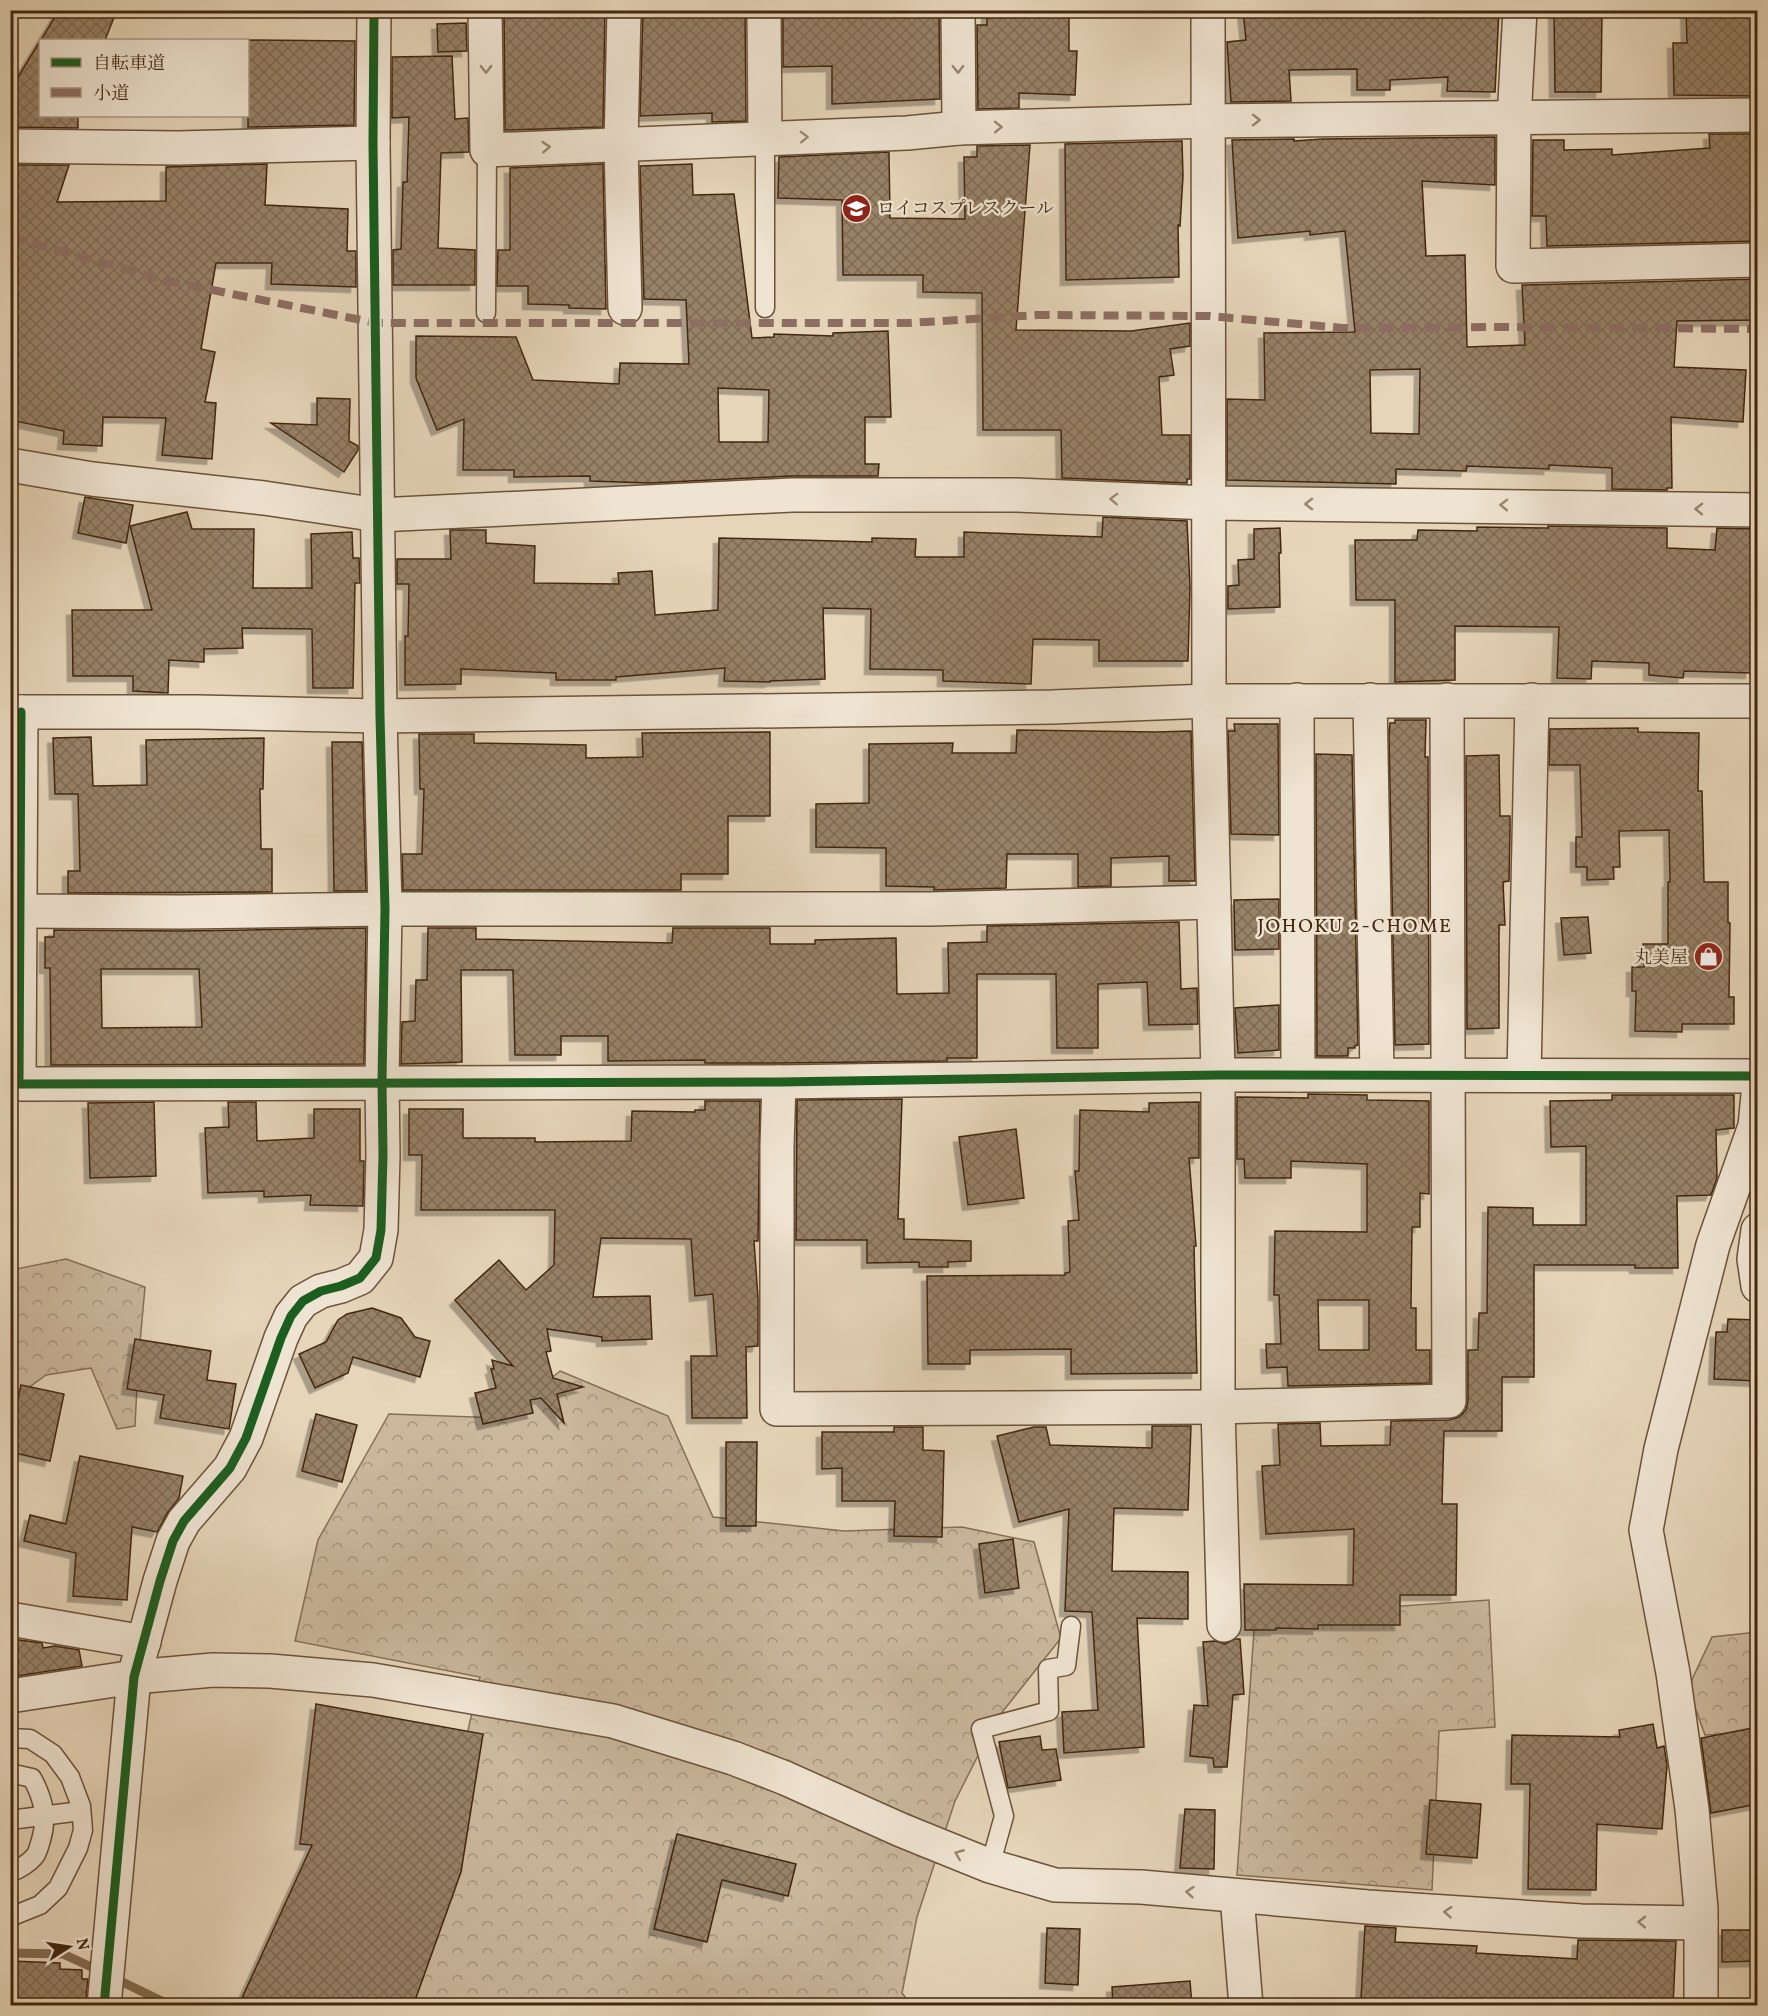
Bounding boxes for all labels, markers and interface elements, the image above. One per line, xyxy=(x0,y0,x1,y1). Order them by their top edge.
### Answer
legend xyxy=(39,39,249,117)
text: 自転車道 xyxy=(93,52,165,77)
one-way arrow xyxy=(480,64,492,73)
one-way arrow xyxy=(952,64,965,73)
text: 小道 xyxy=(93,82,129,107)
one-way arrow xyxy=(1252,114,1261,126)
one-way arrow xyxy=(994,121,1003,133)
one-way arrow xyxy=(799,131,808,143)
one-way arrow xyxy=(541,141,550,154)
school or university icon: ロイコスプレスクール xyxy=(840,192,872,224)
place label: ロイコスプレスクール xyxy=(877,197,1054,222)
one-way arrow xyxy=(1110,492,1119,505)
one-way arrow xyxy=(1305,498,1314,510)
one-way arrow xyxy=(1500,499,1509,512)
one-way arrow xyxy=(1695,502,1704,515)
district label: JOHOKU 2-CHOME xyxy=(1257,913,1453,941)
shop icon: 丸美屋 xyxy=(1693,941,1725,973)
place label: 丸美屋 xyxy=(1634,946,1688,971)
one-way arrow xyxy=(954,1849,965,1861)
one-way arrow xyxy=(1186,1886,1195,1899)
one-way arrow xyxy=(1443,1906,1452,1919)
one-way arrow xyxy=(1638,1916,1647,1928)
north arrow xyxy=(39,1917,99,1977)
text: N xyxy=(70,1936,94,1953)

